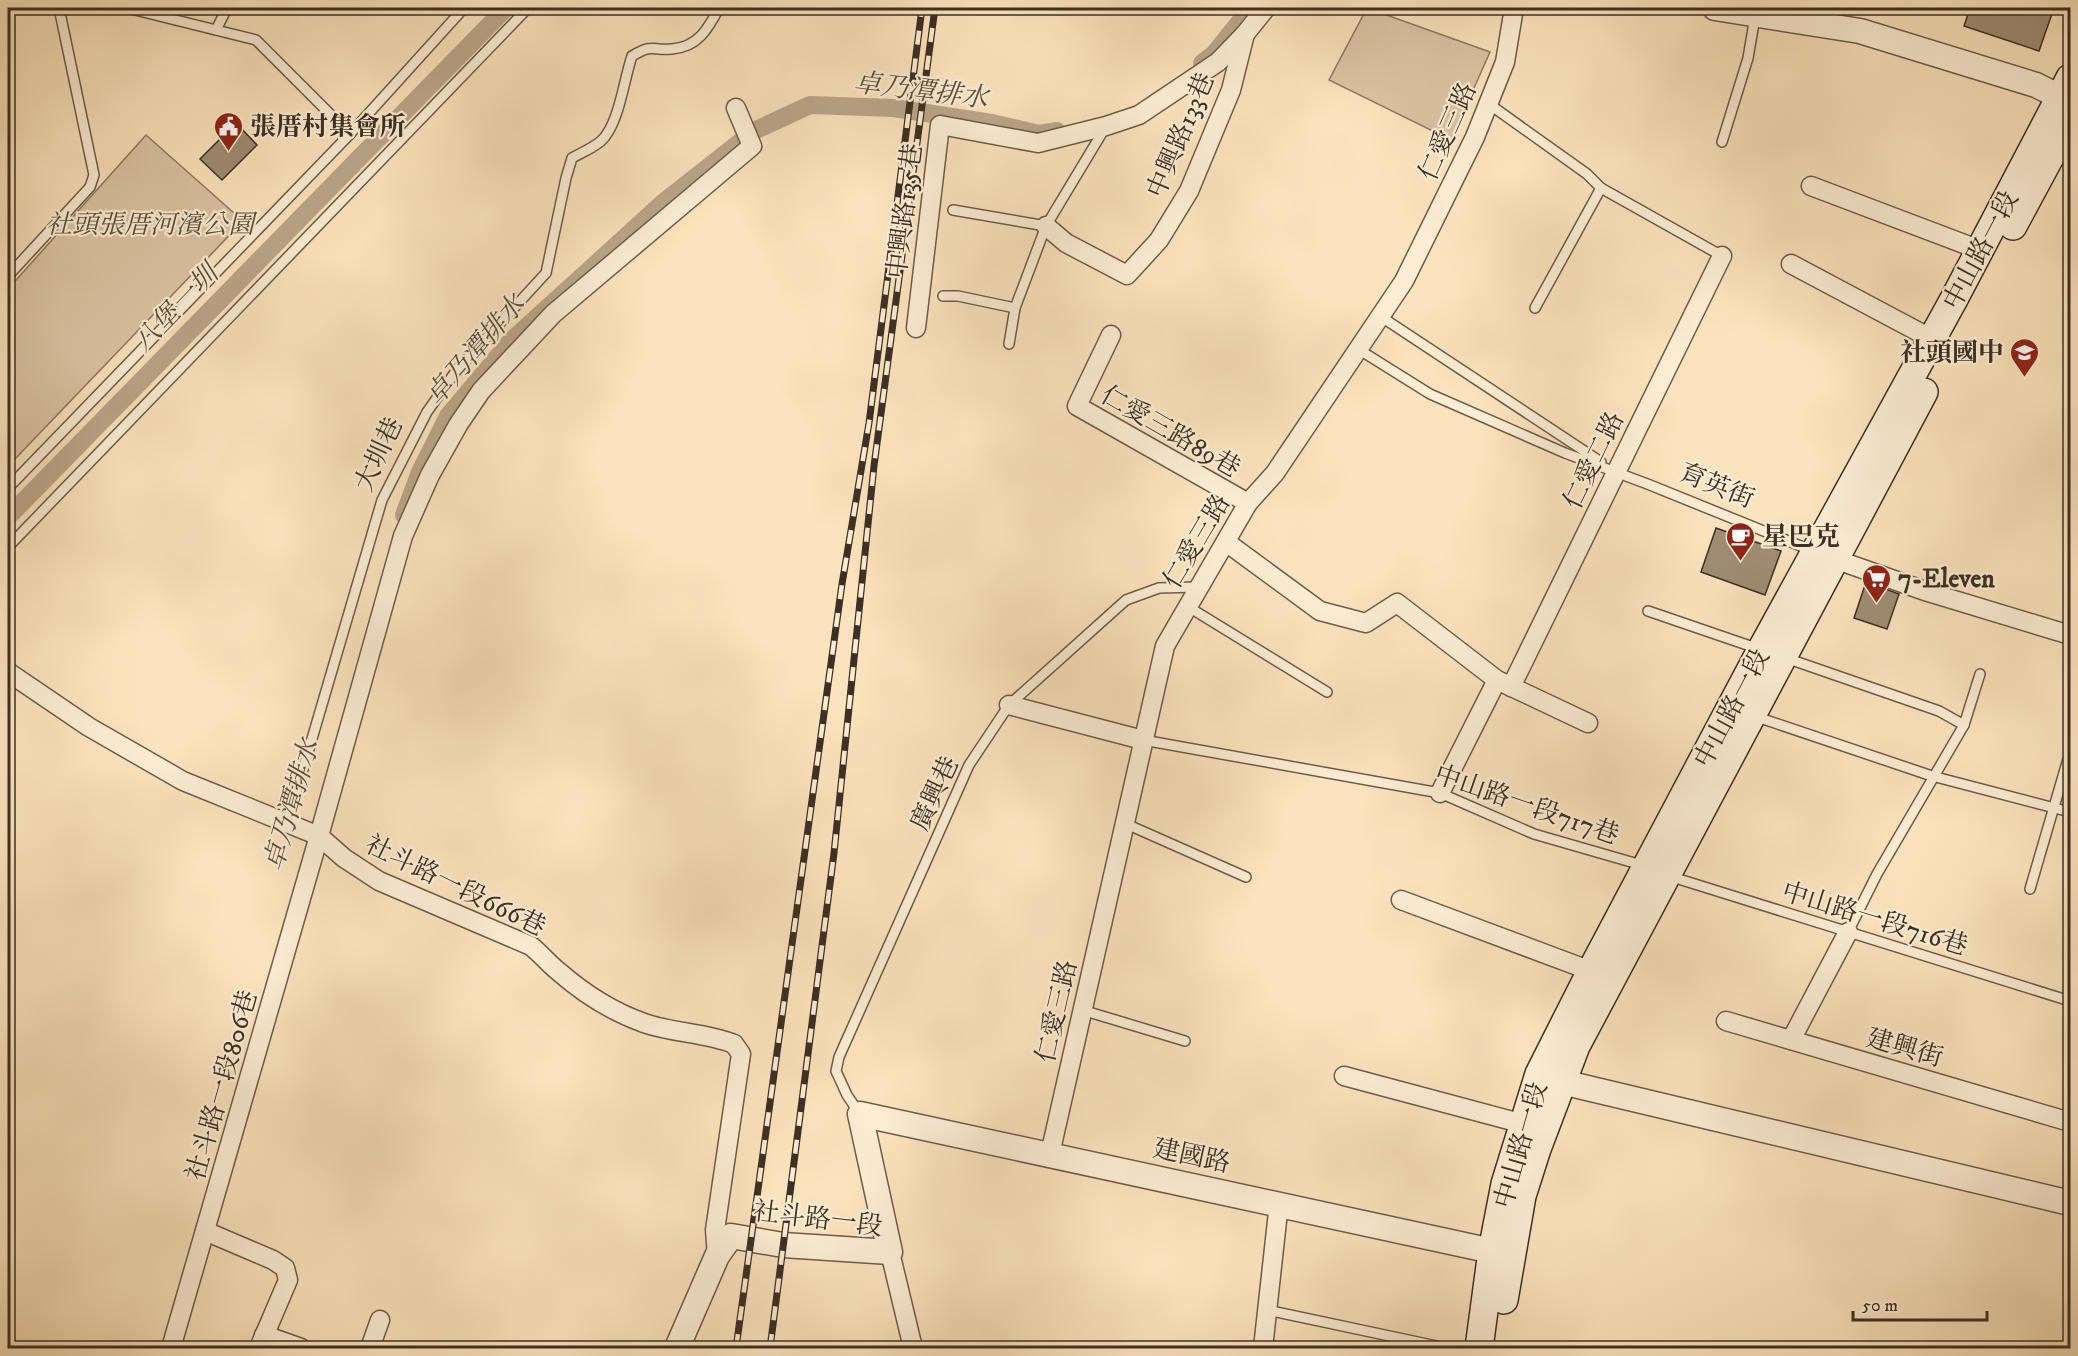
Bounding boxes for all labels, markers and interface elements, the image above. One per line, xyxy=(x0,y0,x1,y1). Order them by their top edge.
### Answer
water label: 卓乃潭排水 xyxy=(852,66,993,116)
street label: 中興路133巷 xyxy=(1140,68,1223,203)
street label: 仁愛三路 xyxy=(1412,77,1485,186)
public building icon: 張厝村集會所 xyxy=(213,110,245,152)
place label: 張厝村集會所 xyxy=(250,111,406,144)
street label: 中興路135巷 xyxy=(881,142,930,281)
street label: 中山路一段 xyxy=(1936,186,2026,316)
park label: 社頭張厝河濱公園 xyxy=(46,209,258,242)
water label: 八堡一圳 xyxy=(126,255,228,359)
water label: 卓乃潭排水 xyxy=(419,286,535,413)
school or university icon: 社頭國中 xyxy=(2009,336,2041,378)
place label: 社頭國中 xyxy=(1900,337,2004,370)
street label: 仁愛三路89巷 xyxy=(1094,379,1246,486)
street label: 仁愛二路 xyxy=(1557,407,1632,515)
street label: 大圳巷 xyxy=(348,412,411,497)
street label: 育英街 xyxy=(1674,456,1759,516)
street label: 仁愛三路 xyxy=(1156,489,1238,595)
cafe icon: 星巴克 xyxy=(1725,520,1757,562)
place label: 星巴克 xyxy=(1762,521,1840,554)
supermarket icon: 7-Eleven xyxy=(1861,562,1893,604)
place label: 7-Eleven xyxy=(1898,563,1995,596)
street label: 中山路一段 xyxy=(1687,644,1777,774)
water label: 卓乃潭排水 xyxy=(257,733,328,875)
street label: 廣興巷 xyxy=(904,751,967,836)
street label: 中山路一段717巷 xyxy=(1430,758,1623,852)
street label: 社斗路一段666巷 xyxy=(360,828,551,944)
street label: 中山路一段716巷 xyxy=(1778,875,1972,963)
street label: 仁愛三路 xyxy=(1030,957,1085,1066)
street label: 社斗路一段806巷 xyxy=(179,986,265,1184)
street label: 建興街 xyxy=(1863,1022,1947,1075)
street label: 中山路一段 xyxy=(1488,1078,1555,1212)
street label: 建國路 xyxy=(1150,1132,1233,1181)
street label: 社斗路一段 xyxy=(751,1195,884,1244)
scale bar xyxy=(1853,1284,1986,1322)
text: 50 m xyxy=(1862,1295,1898,1317)

